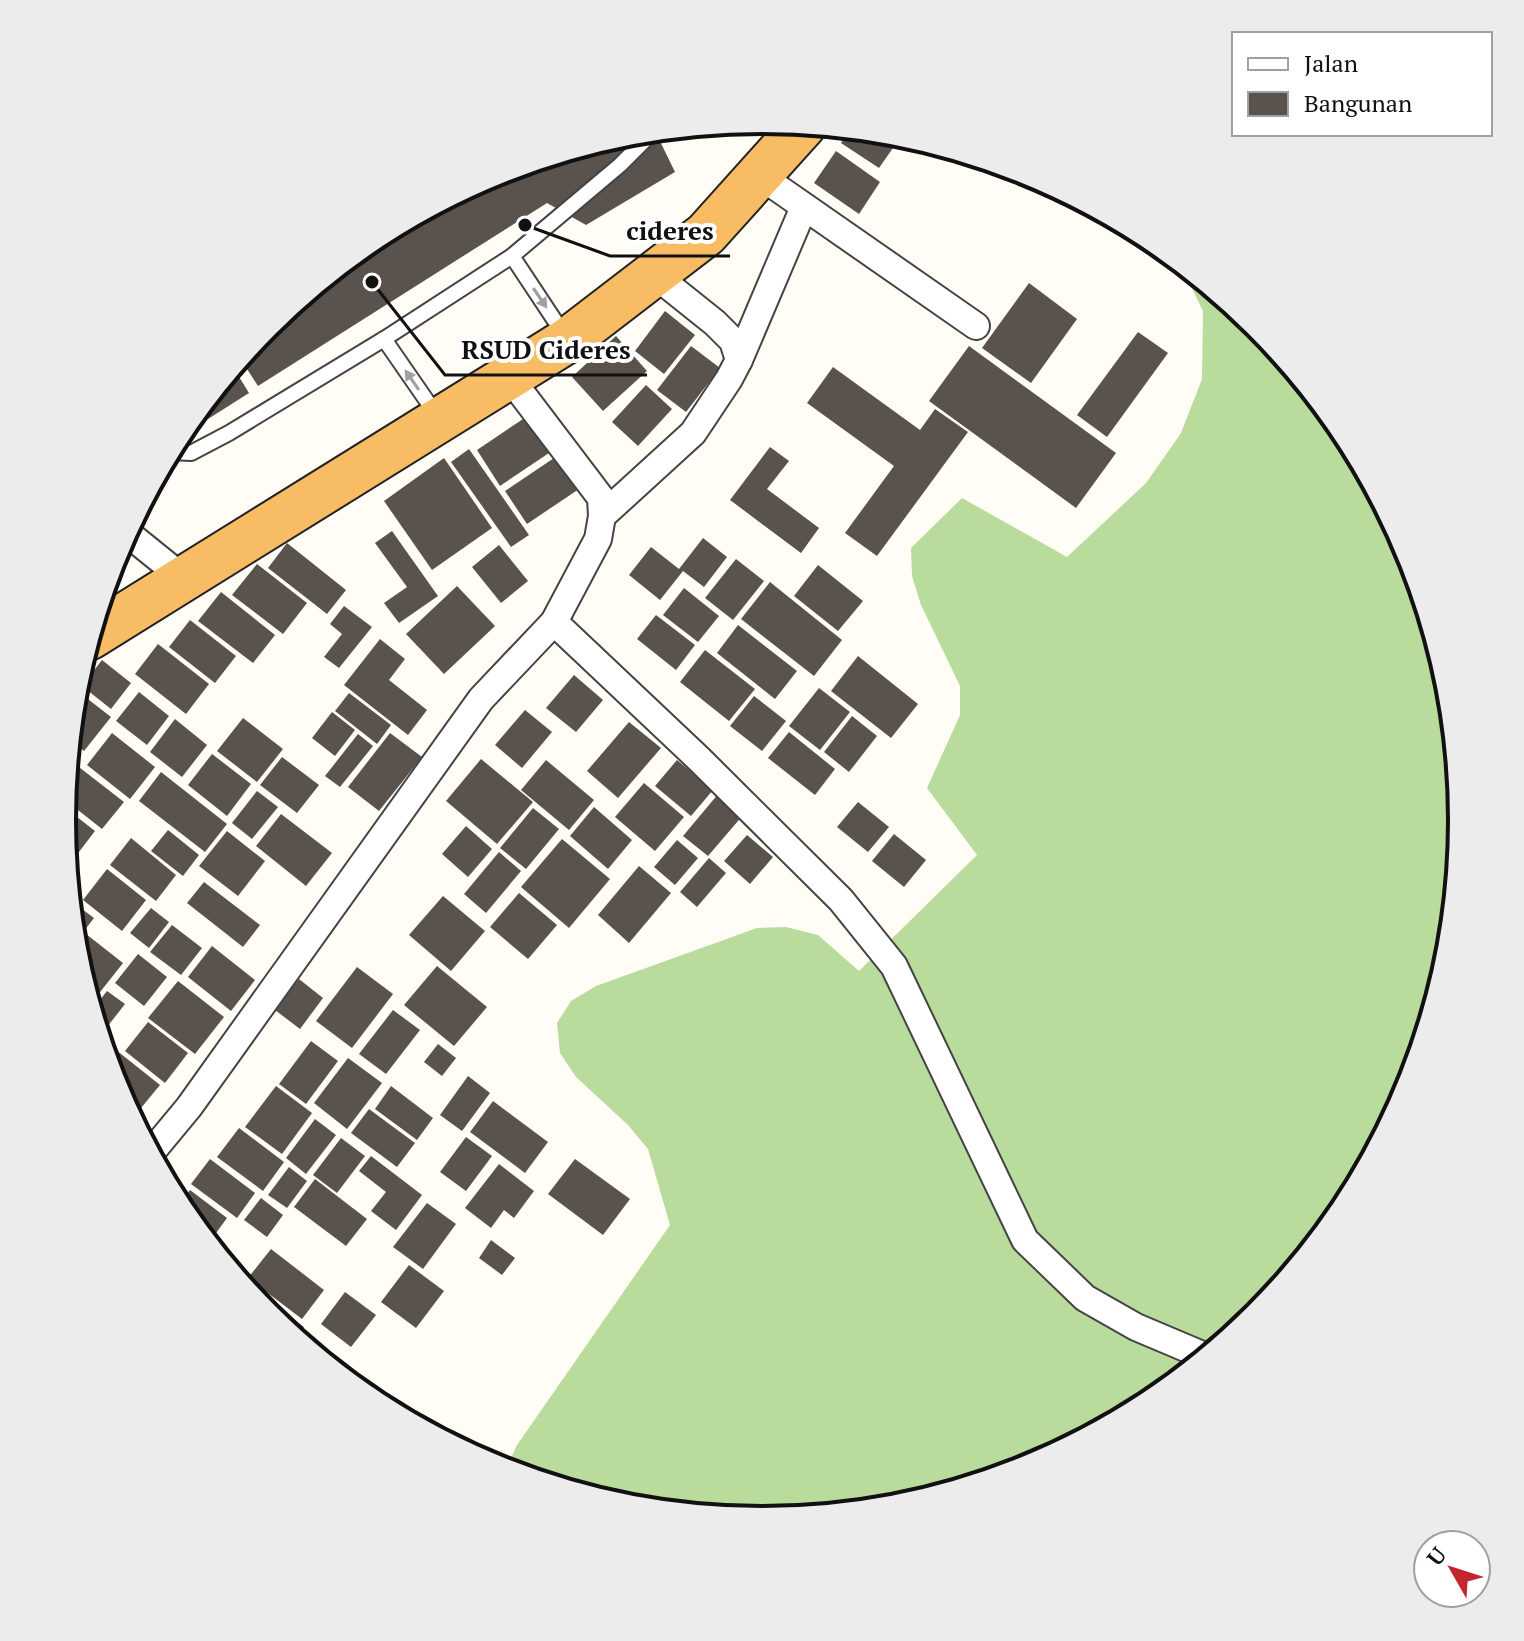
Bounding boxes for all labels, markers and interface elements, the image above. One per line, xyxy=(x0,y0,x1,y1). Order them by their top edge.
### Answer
legend xyxy=(1232,32,1492,136)
text: Jalan xyxy=(1304,47,1358,79)
text: Bangunan xyxy=(1304,87,1412,119)
callout: cideres xyxy=(610,206,730,256)
text: cideres xyxy=(626,213,714,247)
one-way arrow xyxy=(532,288,547,309)
callout: RSUD Cideres xyxy=(445,325,647,375)
text: RSUD Cideres xyxy=(461,332,631,366)
one-way arrow xyxy=(405,369,420,390)
north arrow xyxy=(1412,1529,1492,1609)
text: U xyxy=(1420,1541,1452,1571)

